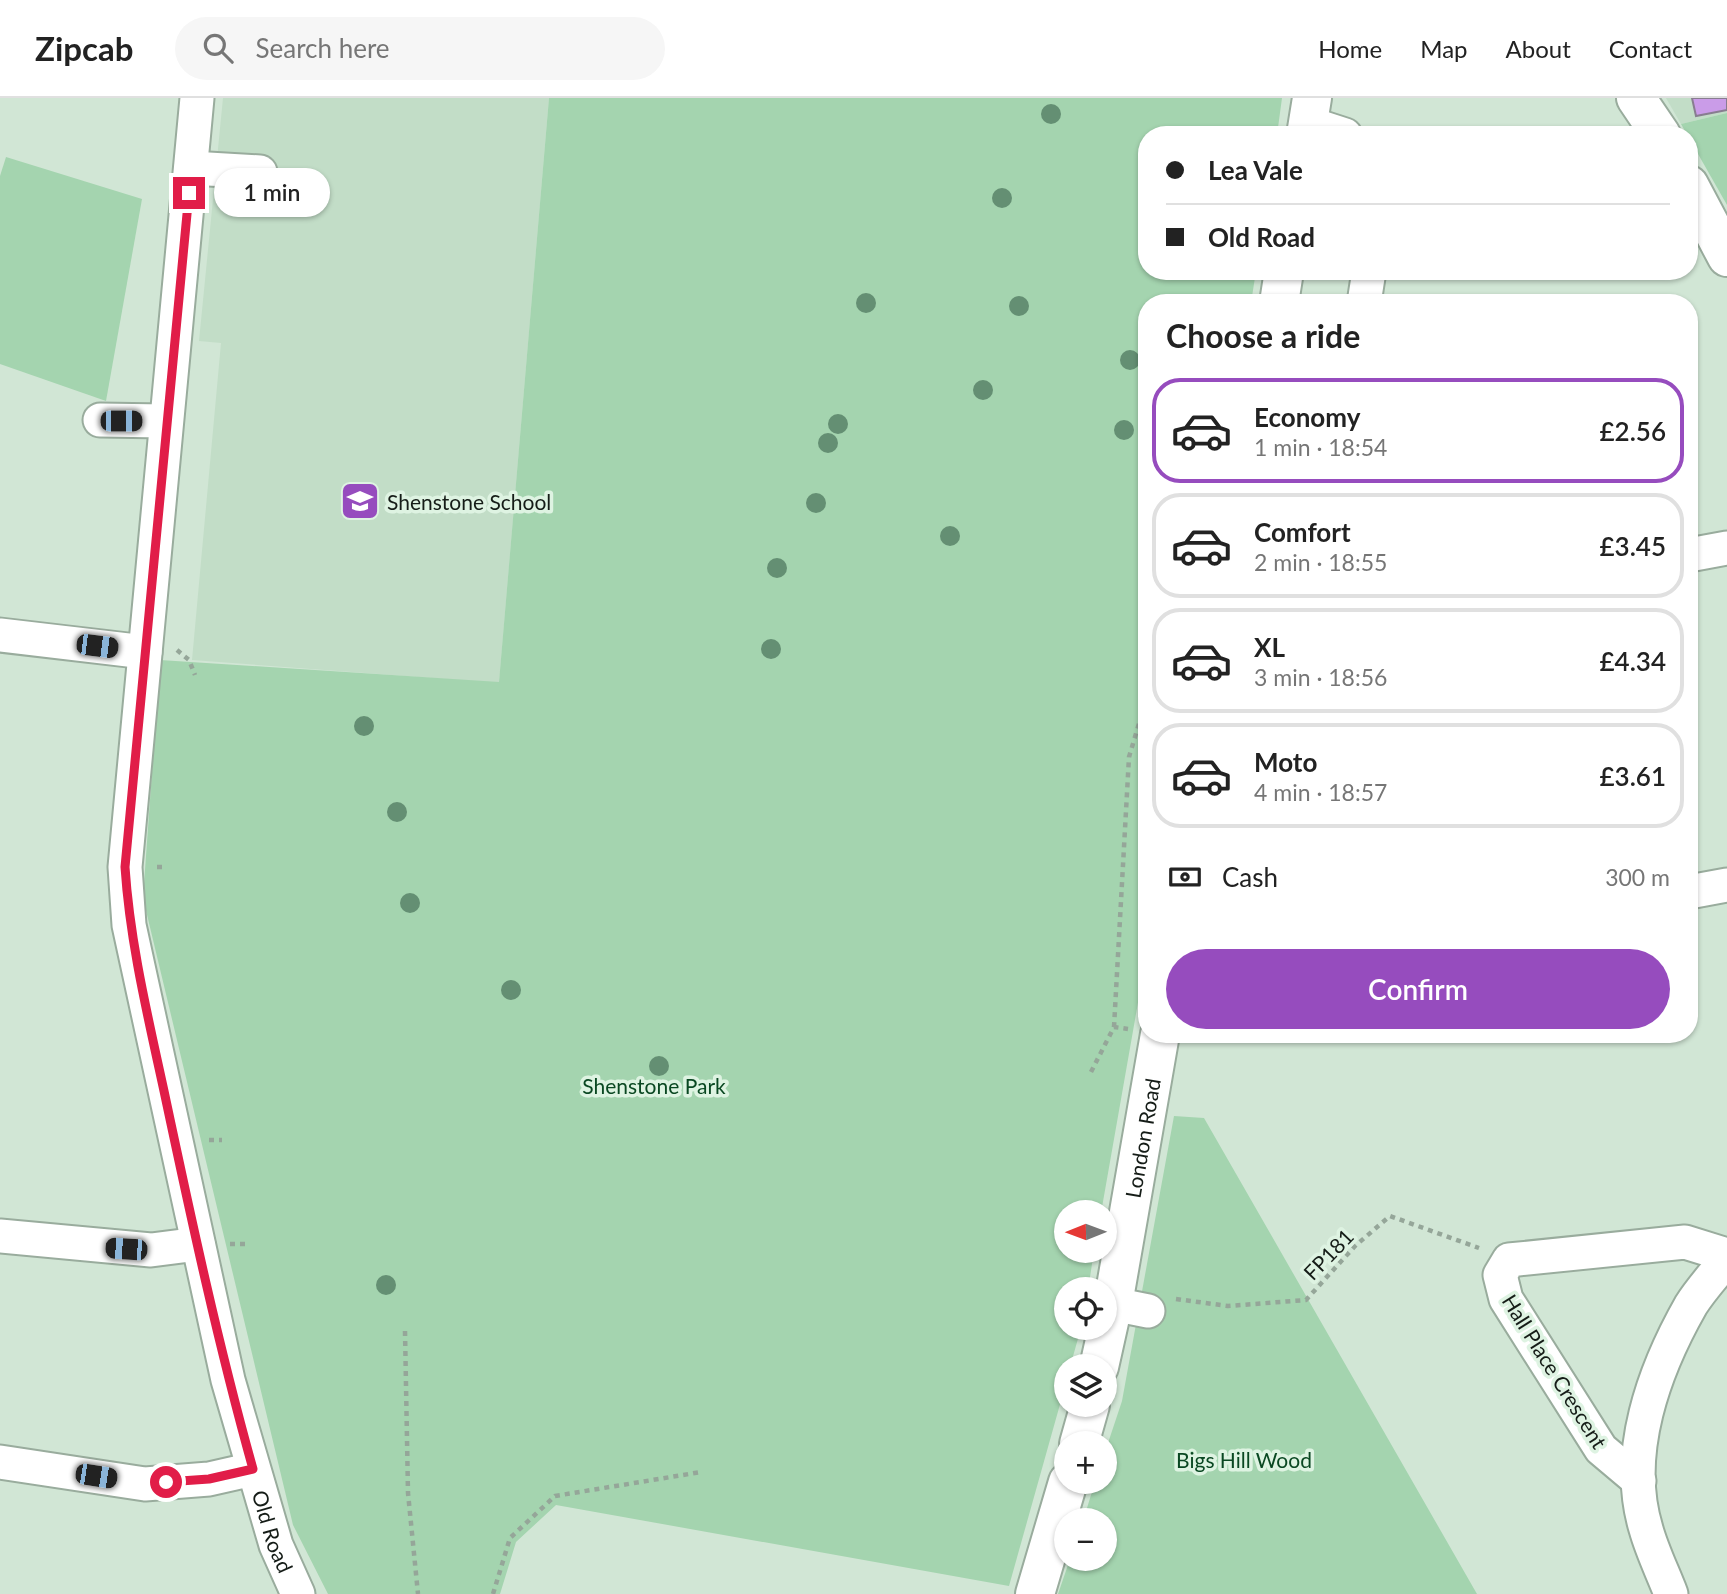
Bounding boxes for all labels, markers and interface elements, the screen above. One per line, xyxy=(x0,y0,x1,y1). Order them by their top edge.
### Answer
search box xyxy=(175,17,665,80)
text: Zipcab xyxy=(35,28,133,68)
icon: search xyxy=(199,29,237,67)
text: Search here xyxy=(255,32,390,64)
text: Home xyxy=(1318,34,1382,63)
text: Map xyxy=(1420,34,1468,63)
text: About xyxy=(1506,34,1571,63)
text: Contact xyxy=(1609,34,1692,63)
text: Lea Vale xyxy=(1208,154,1303,186)
callout: 1 min xyxy=(214,168,329,217)
route end xyxy=(173,177,205,209)
text: 1 min xyxy=(244,178,300,206)
text: Old Road xyxy=(1208,221,1315,253)
text: Choose a ride xyxy=(1166,316,1360,355)
icon: car xyxy=(1170,399,1233,462)
text: Economy xyxy=(1254,401,1360,433)
car xyxy=(101,411,143,432)
text: £2.56 xyxy=(1600,415,1666,447)
text: 1 min · 18:54 xyxy=(1254,433,1387,461)
school or university icon: Shenstone School xyxy=(339,480,381,522)
place label: Shenstone School xyxy=(387,489,551,514)
icon: car xyxy=(1170,514,1233,577)
text: Comfort xyxy=(1254,516,1351,548)
text: £3.45 xyxy=(1600,530,1666,562)
text: 2 min · 18:55 xyxy=(1254,548,1387,576)
icon: car xyxy=(1170,629,1233,692)
text: XL xyxy=(1254,631,1285,663)
car xyxy=(75,633,120,659)
text: £4.34 xyxy=(1600,645,1666,677)
text: 3 min · 18:56 xyxy=(1254,663,1387,691)
icon: car xyxy=(1170,744,1233,807)
text: Moto xyxy=(1254,746,1317,778)
text: £3.61 xyxy=(1600,760,1666,792)
text: 4 min · 18:57 xyxy=(1254,778,1387,806)
icon: cash xyxy=(1166,858,1204,896)
text: Cash xyxy=(1222,861,1278,893)
text: 300 m xyxy=(1605,863,1670,891)
button: Confirm xyxy=(1166,949,1670,1029)
park label: Shenstone Park xyxy=(582,1073,726,1098)
street label: London Road xyxy=(1119,1076,1165,1200)
north arrow xyxy=(1054,1200,1116,1264)
map controls xyxy=(1054,1200,1117,1571)
street label: FP181 xyxy=(1298,1223,1358,1285)
car xyxy=(105,1237,148,1261)
button: locate xyxy=(1054,1277,1117,1340)
street label: Hall Place Crescent xyxy=(1497,1289,1613,1453)
button: layers xyxy=(1054,1354,1117,1417)
button: + xyxy=(1054,1431,1117,1494)
park label: Bigs Hill Wood xyxy=(1176,1447,1312,1472)
car xyxy=(74,1462,119,1490)
route start xyxy=(150,1466,182,1498)
street label: Old Road xyxy=(248,1487,299,1576)
button: − xyxy=(1054,1508,1117,1571)

